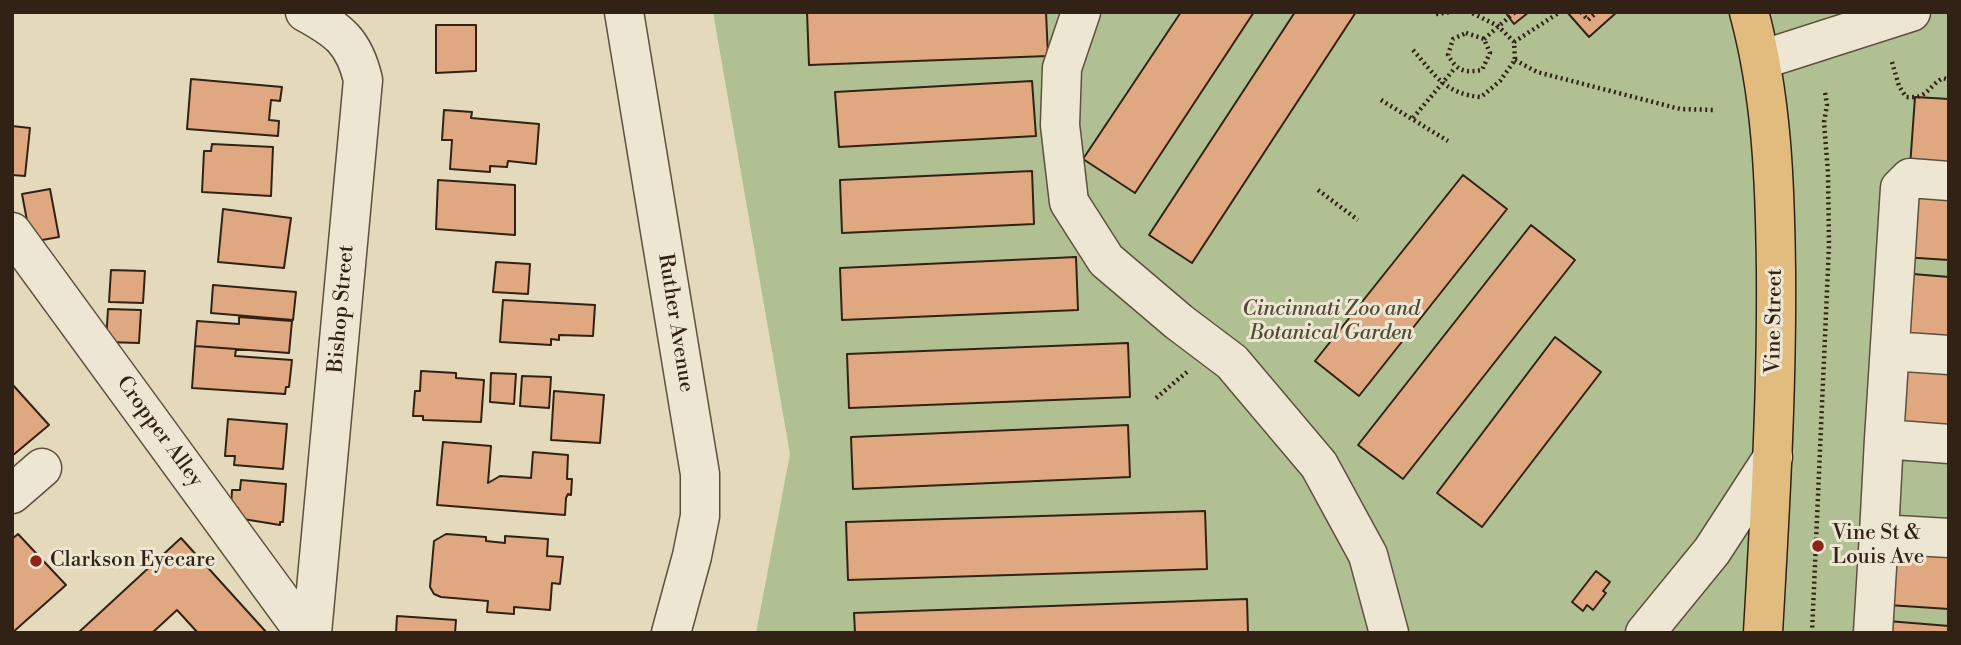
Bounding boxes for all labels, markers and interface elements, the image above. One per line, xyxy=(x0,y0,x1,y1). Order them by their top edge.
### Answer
street label: Bishop Street xyxy=(324,244,360,374)
street label: Ruther Avenue xyxy=(652,252,698,394)
street label: Vine Street xyxy=(1761,268,1789,374)
park label: Cincinnati Zoo and Botanical Garden xyxy=(1242,297,1420,347)
street label: Cropper Alley xyxy=(110,372,208,492)
place label: Vine St & Louis Ave xyxy=(1832,521,1924,571)
marker: Vine St & Louis Ave xyxy=(1810,538,1826,554)
place label: Clarkson Eyecare xyxy=(50,548,215,574)
marker: Clarkson Eyecare xyxy=(28,553,44,569)

